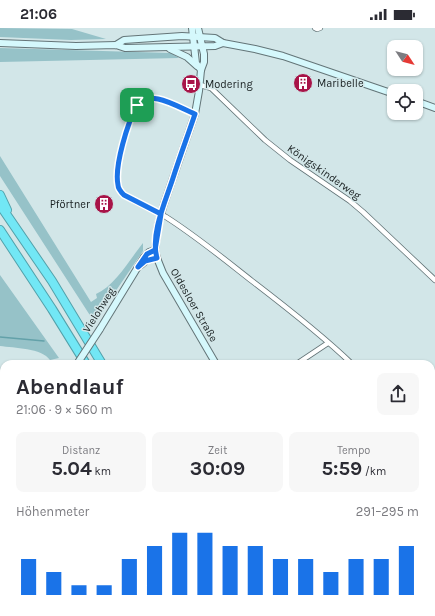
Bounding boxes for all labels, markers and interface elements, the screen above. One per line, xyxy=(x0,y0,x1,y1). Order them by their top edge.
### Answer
text: 21:06 xyxy=(20,5,57,23)
north arrow xyxy=(387,40,423,76)
map controls xyxy=(387,40,423,120)
building icon: Maribelle xyxy=(292,72,314,94)
bus stop icon: Modering xyxy=(180,73,202,95)
place label: Maribelle xyxy=(317,77,364,90)
place label: Modering xyxy=(205,78,253,91)
button: locate xyxy=(387,84,423,120)
pin xyxy=(120,88,154,122)
icon: arrive xyxy=(126,94,148,116)
street label: Königskinderweg xyxy=(285,142,364,203)
building icon: Pförtner xyxy=(93,193,115,215)
place label: Pförtner xyxy=(50,198,90,211)
street label: Oldesloer Straße xyxy=(168,266,220,344)
street label: Vielohweg xyxy=(80,284,118,335)
button: share xyxy=(377,373,419,415)
text: Abendlauf xyxy=(16,374,124,400)
text: 21:06 · 9 × 560 m xyxy=(16,402,113,417)
text: Distanz xyxy=(62,444,100,457)
text: Zeit xyxy=(208,444,227,457)
text: Tempo xyxy=(337,444,370,457)
text: 5.04 xyxy=(51,457,92,480)
text: 30:09 xyxy=(190,457,245,480)
text: 5:59 xyxy=(321,457,362,480)
text: km xyxy=(92,465,111,478)
text: /km xyxy=(362,465,386,478)
text: Höhenmeter xyxy=(16,504,89,519)
text: 291–295 m xyxy=(356,504,419,519)

